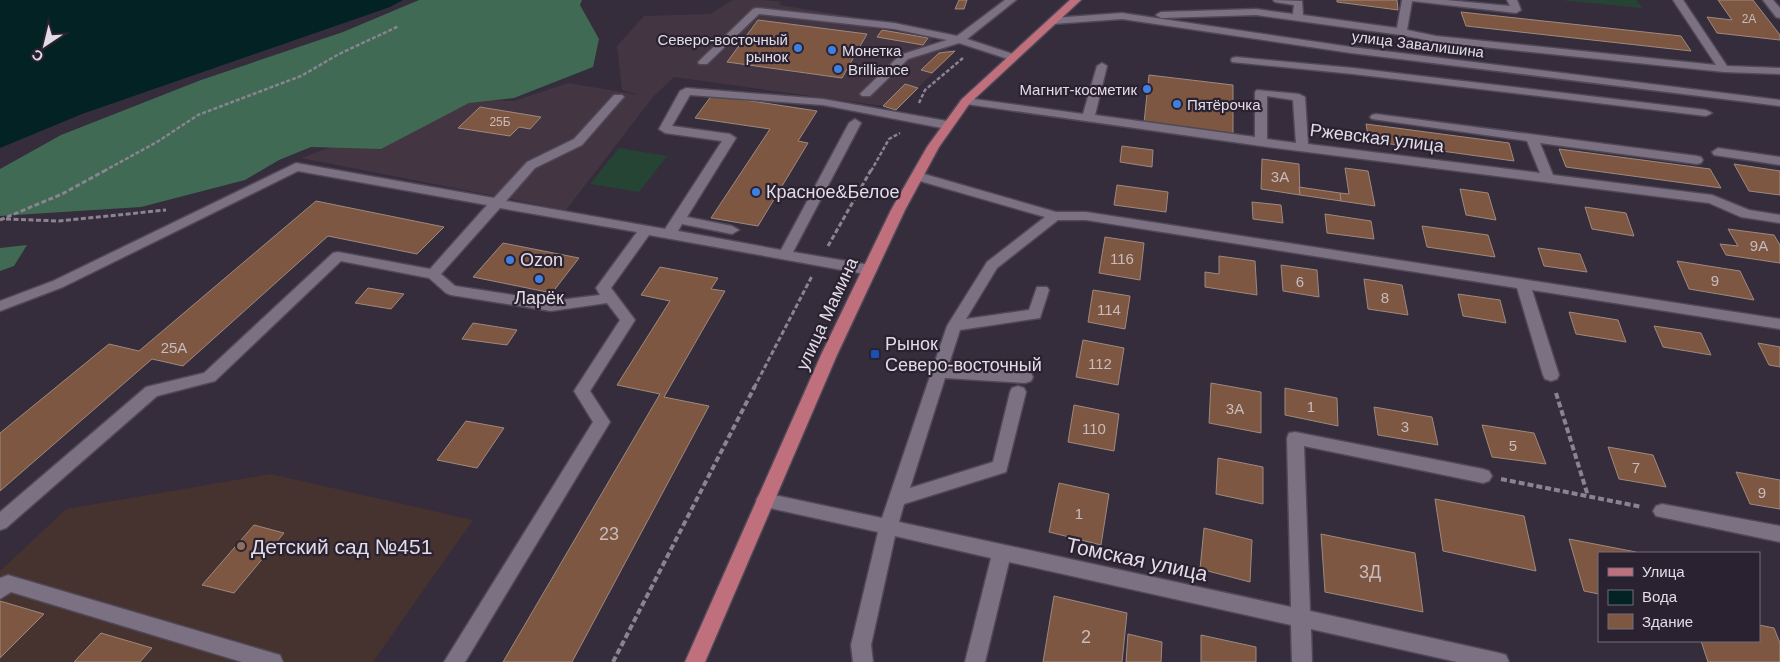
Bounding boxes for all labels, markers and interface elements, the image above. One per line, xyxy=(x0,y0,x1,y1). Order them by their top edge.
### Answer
house number: 2А xyxy=(1742,12,1756,26)
north arrow xyxy=(20,20,70,70)
street label: улица Завалишина xyxy=(1351,27,1486,61)
place label: Северо-восточный рынок xyxy=(657,31,788,65)
marker: Северо-восточный рынок xyxy=(792,42,804,54)
place label: Монетка xyxy=(842,42,902,59)
marker: Монетка xyxy=(826,44,838,56)
text: С xyxy=(29,46,46,65)
place label: Brilliance xyxy=(848,61,909,78)
marker: Brilliance xyxy=(832,63,844,75)
place label: Магнит-косметик xyxy=(1019,81,1137,98)
marker: Магнит-косметик xyxy=(1141,83,1153,95)
place label: Пятёрочка xyxy=(1187,96,1261,113)
marker: Пятёрочка xyxy=(1171,98,1183,110)
house number: 25Б xyxy=(489,115,511,129)
street label: Ржевская улица xyxy=(1309,120,1446,156)
house number: 3А xyxy=(1271,168,1289,185)
place label: Красное&Белое xyxy=(766,182,899,202)
marker: Красное&Белое xyxy=(750,186,762,198)
house number: 9А xyxy=(1750,237,1768,254)
place label: Ozon xyxy=(520,250,563,270)
house number: 116 xyxy=(1110,250,1134,267)
marker: Ozon xyxy=(504,254,516,266)
street label: улица Мамина xyxy=(792,254,862,374)
house number: 9 xyxy=(1711,272,1719,289)
marker: Ларёк xyxy=(533,273,545,285)
house number: 6 xyxy=(1296,273,1304,290)
place label: Ларёк xyxy=(514,288,564,308)
house number: 8 xyxy=(1381,289,1389,306)
house number: 114 xyxy=(1097,301,1121,318)
place label: Рынок Северо-восточный xyxy=(885,334,1042,375)
house number: 25А xyxy=(161,339,187,356)
marker: Рынок Северо-восточный xyxy=(869,348,881,360)
house number: 112 xyxy=(1088,355,1112,372)
house number: 1 xyxy=(1307,398,1315,415)
house number: 3А xyxy=(1226,400,1244,417)
house number: 3 xyxy=(1401,418,1409,435)
house number: 110 xyxy=(1082,420,1106,437)
house number: 5 xyxy=(1509,437,1517,454)
house number: 7 xyxy=(1632,459,1640,476)
house number: 9 xyxy=(1758,484,1766,501)
house number: 1 xyxy=(1075,505,1083,522)
house number: 23 xyxy=(599,524,619,544)
street label: Томская улица xyxy=(1064,533,1210,585)
place label: Детский сад №451 xyxy=(251,535,432,558)
marker: Детский сад №451 xyxy=(235,540,247,552)
legend xyxy=(1598,552,1760,642)
house number: 3Д xyxy=(1359,562,1381,582)
text: Улица xyxy=(1642,563,1685,580)
text: Вода xyxy=(1642,588,1678,605)
text: Здание xyxy=(1642,613,1693,630)
house number: 2 xyxy=(1081,627,1091,647)

